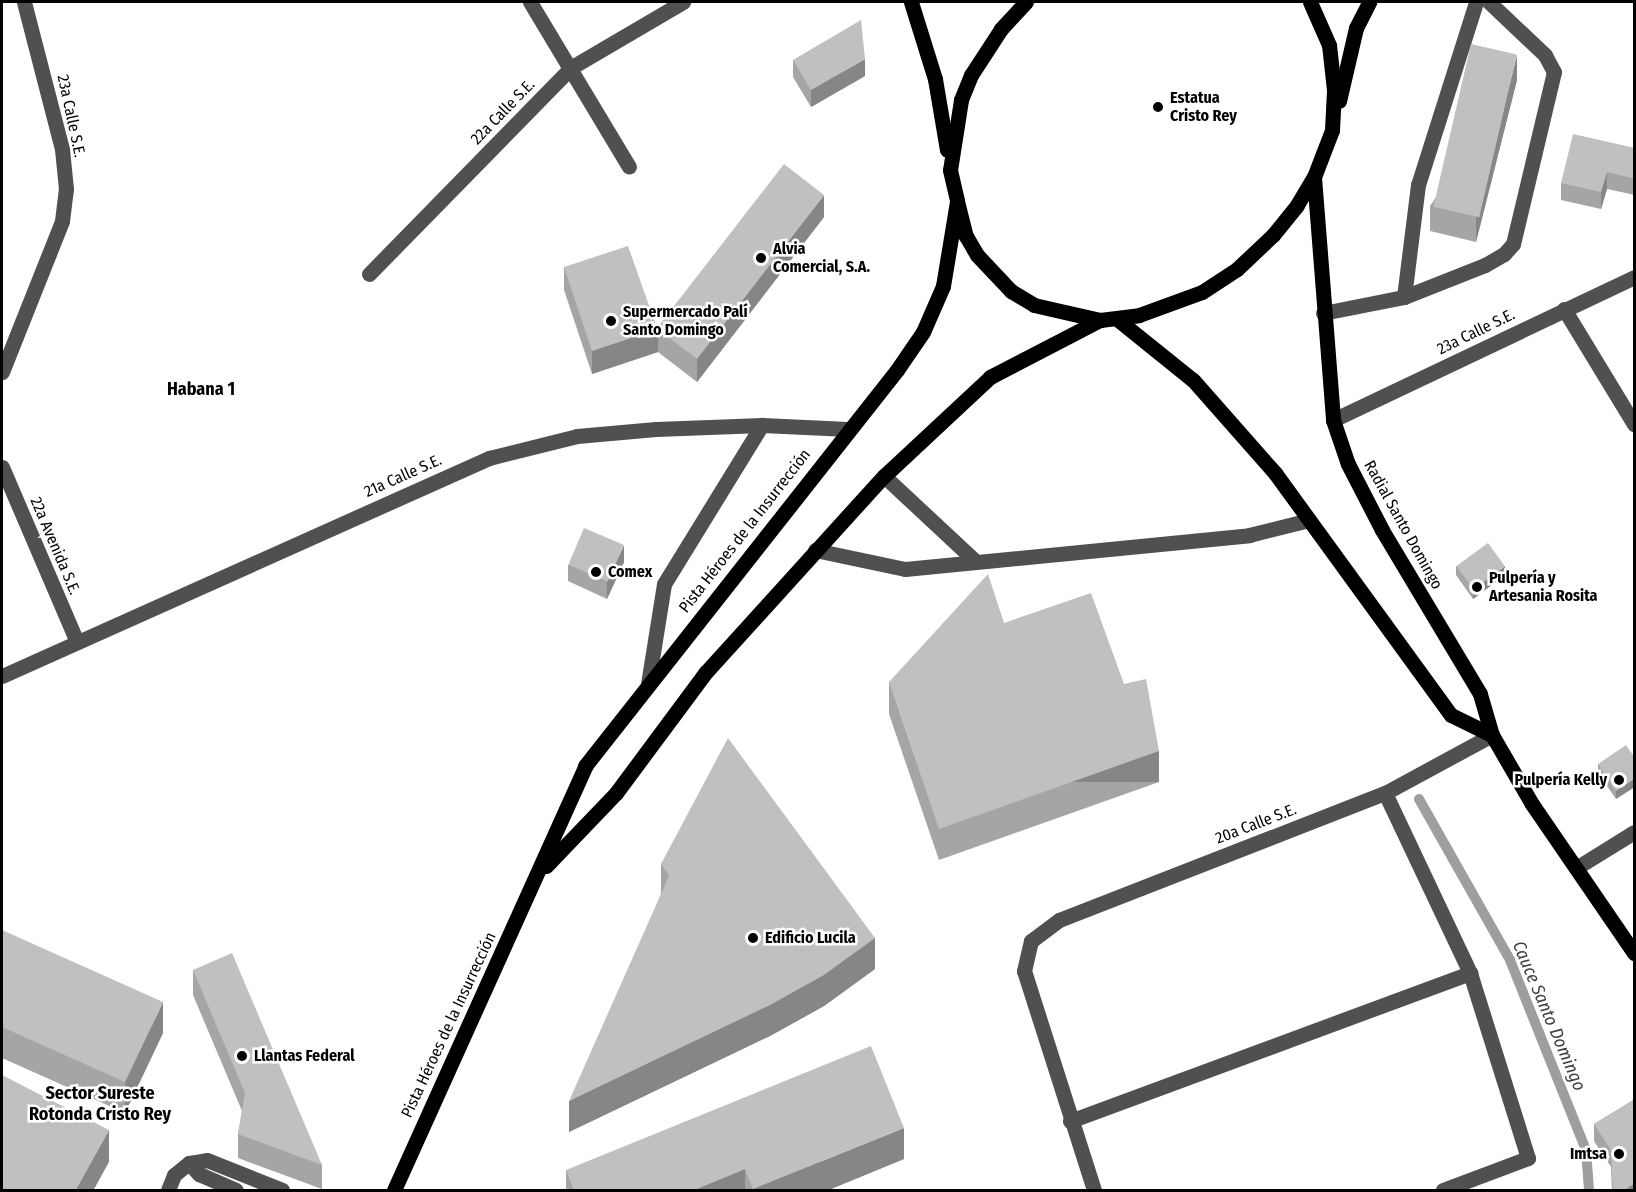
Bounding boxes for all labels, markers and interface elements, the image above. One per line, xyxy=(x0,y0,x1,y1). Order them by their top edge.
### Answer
street label: 23a Calle S.E. xyxy=(53,73,89,159)
street label: 22a Calle S.E. xyxy=(467,75,539,149)
place label: Estatua Cristo Rey xyxy=(1170,88,1237,126)
marker: Estatua Cristo Rey xyxy=(1151,100,1165,114)
place label: Alvia Comercial, S.A. xyxy=(773,239,870,277)
marker: Alvia Comercial, S.A. xyxy=(754,251,768,265)
place label: Supermercado Palí Santo Domingo xyxy=(623,302,748,340)
street label: 23a Calle S.E. xyxy=(1434,305,1518,359)
marker: Supermercado Palí Santo Domingo xyxy=(604,314,618,328)
district label: Habana 1 xyxy=(167,378,235,400)
street label: Pista Héroes de la Insurrección xyxy=(675,445,815,617)
street label: 21a Calle S.E. xyxy=(361,450,445,502)
street label: Radial Santo Domingo xyxy=(1360,457,1446,593)
street label: 22a Avenida S.E. xyxy=(26,494,84,598)
place label: Comex xyxy=(608,562,652,582)
marker: Comex xyxy=(589,565,603,579)
place label: Pulpería y Artesania Rosita xyxy=(1489,568,1598,606)
marker: Pulpería y Artesania Rosita xyxy=(1470,580,1484,594)
place label: Pulpería Kelly xyxy=(1515,770,1607,790)
marker: Pulpería Kelly xyxy=(1612,773,1626,787)
street label: 20a Calle S.E. xyxy=(1213,800,1299,848)
place label: Edificio Lucila xyxy=(765,928,856,948)
street label: Pista Héroes de la Insurrección xyxy=(398,929,500,1121)
marker: Edificio Lucila xyxy=(746,931,760,945)
water label: Cauce Santo Domingo xyxy=(1508,938,1590,1094)
place label: Llantas Federal xyxy=(254,1046,355,1066)
marker: Llantas Federal xyxy=(235,1049,249,1063)
district label: Sector Sureste Rotonda Cristo Rey xyxy=(29,1083,171,1126)
place label: Imtsa xyxy=(1570,1144,1607,1164)
marker: Imtsa xyxy=(1612,1147,1626,1161)

